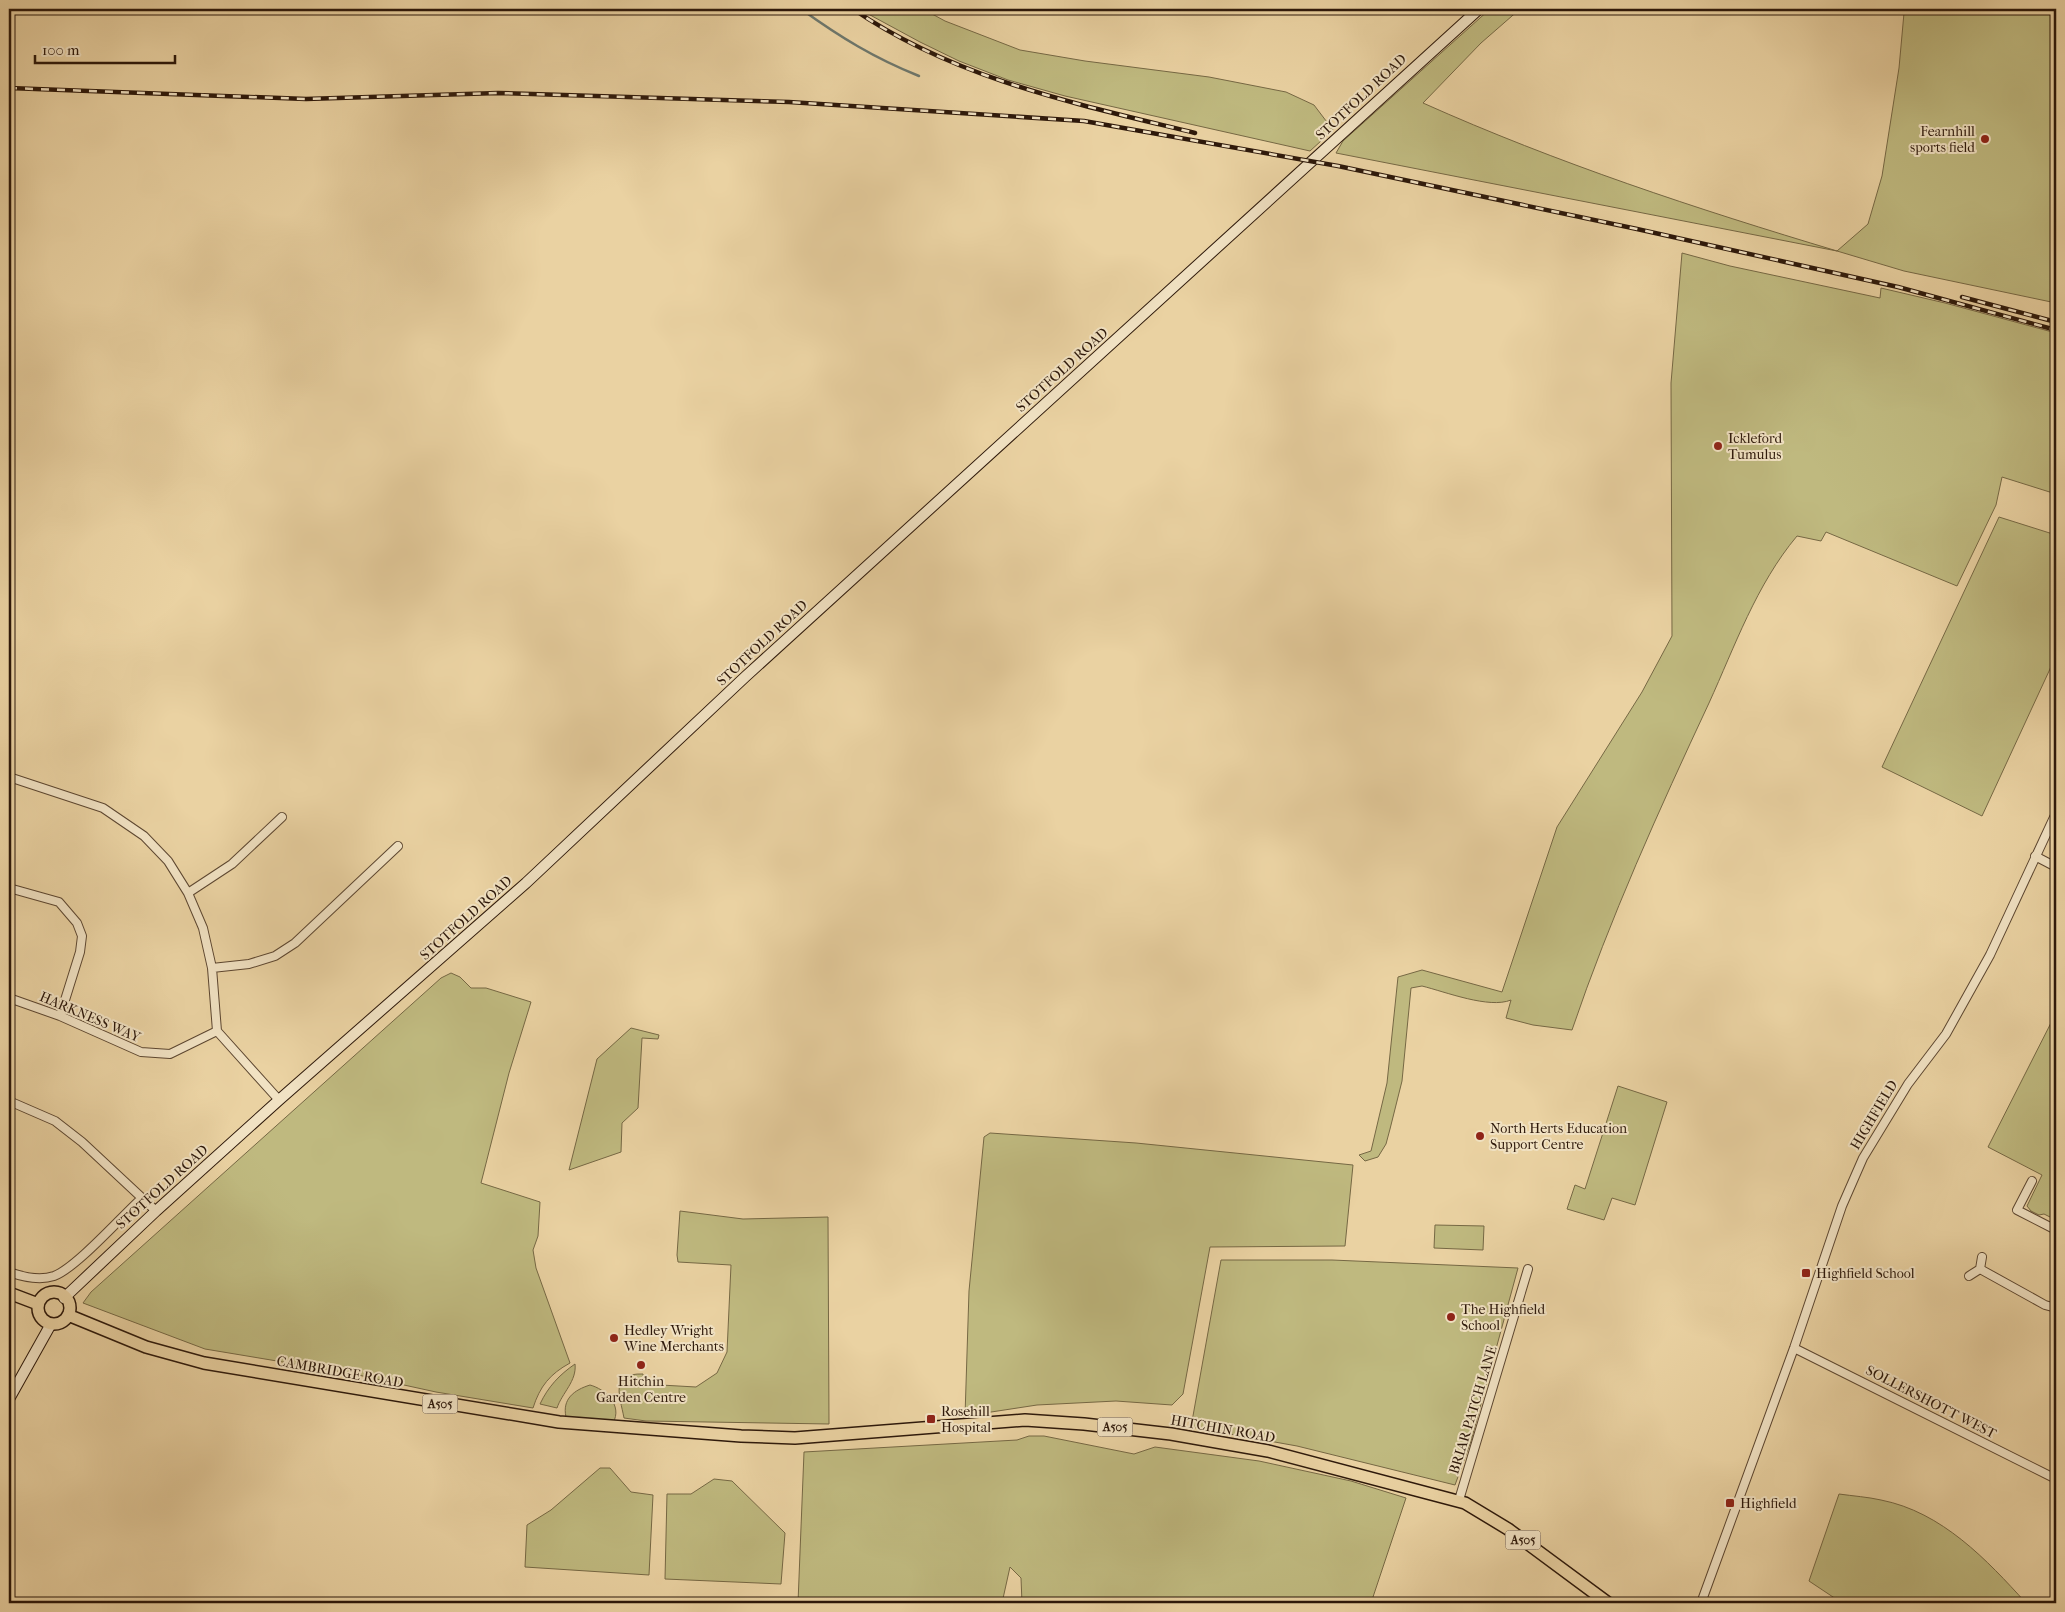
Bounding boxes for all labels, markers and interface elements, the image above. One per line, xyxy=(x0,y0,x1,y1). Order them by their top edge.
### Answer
scale bar xyxy=(35,32,175,64)
text: 100 m xyxy=(42,41,80,59)
street label: STOTFOLD ROAD xyxy=(1312,50,1410,143)
place label: Fearnhill sports field xyxy=(1910,123,1975,156)
marker: Fearnhill sports field xyxy=(1979,133,1991,145)
street label: STOTFOLD ROAD xyxy=(1012,324,1112,416)
place label: Ickleford Tumulus xyxy=(1728,430,1782,463)
marker: Ickleford Tumulus xyxy=(1712,440,1724,452)
street label: STOTFOLD ROAD xyxy=(713,596,811,689)
street label: STOTFOLD ROAD xyxy=(416,872,516,964)
street label: HARKNESS WAY xyxy=(37,988,144,1046)
street label: HIGHFIELD xyxy=(1847,1077,1902,1153)
place label: North Herts Education Support Centre xyxy=(1490,1120,1627,1153)
marker: North Herts Education Support Centre xyxy=(1474,1130,1486,1142)
street label: STOTFOLD ROAD xyxy=(112,1141,212,1233)
place label: Highfield School xyxy=(1816,1265,1915,1282)
marker: Highfield School xyxy=(1800,1267,1812,1279)
place label: The Highfield School xyxy=(1461,1301,1545,1334)
marker: The Highfield School xyxy=(1445,1311,1457,1323)
place label: Hedley Wright Wine Merchants xyxy=(623,1322,724,1355)
marker: Hedley Wright Wine Merchants xyxy=(608,1332,620,1344)
street label: BRIAR PATCH LANE xyxy=(1445,1343,1501,1476)
street label: CAMBRIDGE ROAD xyxy=(275,1352,405,1392)
marker: Hitchin Garden Centre xyxy=(635,1359,647,1371)
street label: SOLLERSHOTT WEST xyxy=(1863,1362,2000,1443)
place label: Hitchin Garden Centre xyxy=(596,1373,686,1406)
road number: A505 xyxy=(422,1395,458,1414)
place label: Rosehill Hospital xyxy=(941,1403,991,1436)
street label: HITCHIN ROAD xyxy=(1169,1411,1277,1447)
marker: Rosehill Hospital xyxy=(925,1413,937,1425)
road number: A505 xyxy=(1098,1418,1132,1436)
place label: Highfield xyxy=(1740,1495,1797,1512)
marker: Highfield xyxy=(1724,1497,1736,1509)
road number: A505 xyxy=(1506,1530,1540,1550)

